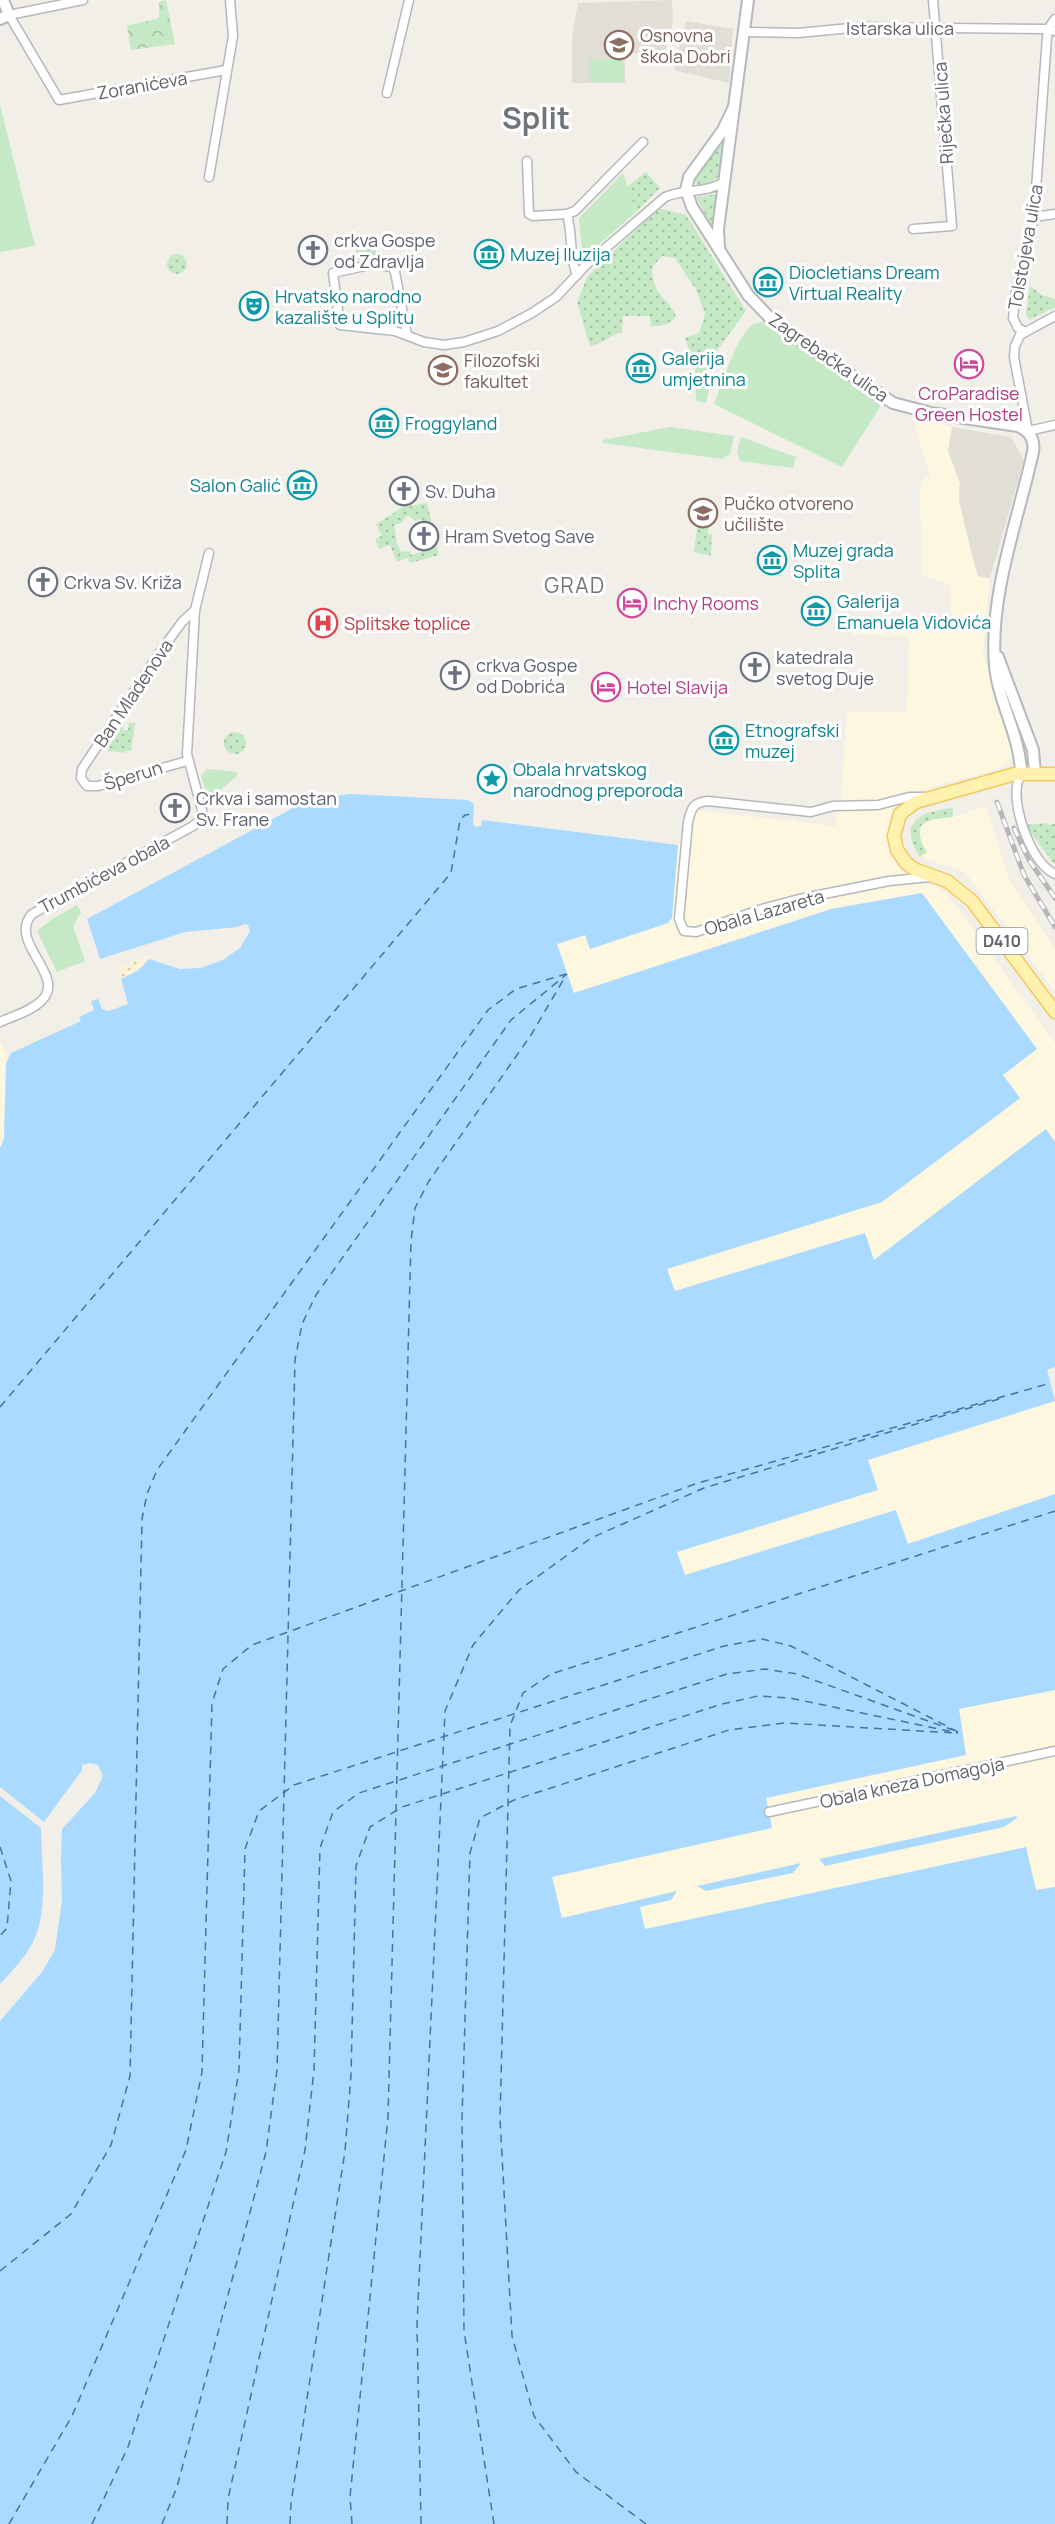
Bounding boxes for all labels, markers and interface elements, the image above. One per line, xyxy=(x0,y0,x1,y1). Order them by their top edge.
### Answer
street label: Istarska ulica xyxy=(846,16,954,40)
place label: Osnovna škola Dobri xyxy=(640,23,731,68)
school or university icon: Osnovna škola Dobri xyxy=(603,29,635,61)
street label: Riječka ulica xyxy=(927,61,959,165)
street label: Zoranićeva xyxy=(95,65,189,105)
district label: Split xyxy=(502,97,570,138)
street label: Tolstojeva ulica xyxy=(1002,182,1048,312)
place label: crkva Gospe od Zdravlja xyxy=(334,228,435,273)
church icon: crkva Gospe od Zdravlja xyxy=(297,234,329,266)
museum icon: Muzej Iluzija xyxy=(473,238,505,270)
place label: Muzej Iluzija xyxy=(510,242,611,266)
place label: Diocletians Dream Virtual Reality xyxy=(789,260,940,305)
museum icon: Diocletians Dream Virtual Reality xyxy=(752,266,784,298)
place label: Hrvatsko narodno kazalište u Splitu xyxy=(275,284,422,329)
theatre icon: Hrvatsko narodno kazalište u Splitu xyxy=(238,290,270,322)
street label: Zagrebačka ulica xyxy=(764,307,894,407)
place label: Galerija umjetnina xyxy=(662,346,746,391)
place label: Filozofski fakultet xyxy=(464,348,540,393)
hotel icon: CroParadise Green Hostel xyxy=(953,348,985,380)
museum icon: Galerija umjetnina xyxy=(625,352,657,384)
school or university icon: Filozofski fakultet xyxy=(427,354,459,386)
place label: CroParadise Green Hostel xyxy=(915,381,1023,426)
museum icon: Froggyland xyxy=(368,407,400,439)
place label: Froggyland xyxy=(405,411,497,435)
museum icon: Salon Galić xyxy=(286,469,318,501)
place label: Salon Galić xyxy=(190,473,281,497)
church icon: Sv. Duha xyxy=(388,475,420,507)
place label: Sv. Duha xyxy=(425,479,495,503)
place label: Pučko otvoreno učilište xyxy=(724,491,854,536)
school or university icon: Pučko otvoreno učilište xyxy=(687,497,719,529)
church icon: Hram Svetog Save xyxy=(408,520,440,552)
place label: Hram Svetog Save xyxy=(445,524,595,548)
place label: Muzej grada Splita xyxy=(793,538,894,583)
museum icon: Muzej grada Splita xyxy=(756,544,788,576)
church icon: Crkva Sv. Križa xyxy=(27,566,59,598)
place label: Crkva Sv. Križa xyxy=(64,570,182,594)
district label: GRAD xyxy=(544,571,606,599)
hotel icon: Inchy Rooms xyxy=(616,587,648,619)
place label: Galerija Emanuela Vidovića xyxy=(837,589,991,634)
place label: Inchy Rooms xyxy=(653,591,759,615)
museum icon: Galerija Emanuela Vidovića xyxy=(800,595,832,627)
hospital icon: Splitske toplice xyxy=(307,607,339,639)
place label: Splitske toplice xyxy=(344,611,470,635)
street label: Ban Mladenova xyxy=(88,634,178,752)
place label: katedrala svetog Duje xyxy=(776,645,874,690)
church icon: katedrala svetog Duje xyxy=(739,651,771,683)
place label: crkva Gospe od Dobrića xyxy=(476,653,577,698)
church icon: crkva Gospe od Dobrića xyxy=(439,659,471,691)
hotel icon: Hotel Slavija xyxy=(590,671,622,703)
place label: Hotel Slavija xyxy=(627,675,728,699)
place label: Etnografski muzej xyxy=(745,718,840,763)
museum icon: Etnografski muzej xyxy=(708,724,740,756)
street label: Šperun xyxy=(101,755,165,795)
place label: Obala hrvatskog narodnog preporoda xyxy=(513,757,683,802)
place icon: Obala hrvatskog narodnog preporoda xyxy=(476,763,508,795)
place label: Crkva i samostan Sv. Frane xyxy=(196,786,337,831)
church icon: Crkva i samostan Sv. Frane xyxy=(159,792,191,824)
street label: Trumbićeva obala xyxy=(34,829,174,919)
street label: Obala Lazareta xyxy=(701,883,827,941)
road number: D410 xyxy=(976,928,1028,954)
street label: Obala kneza Domagoja xyxy=(818,1751,1006,1813)

